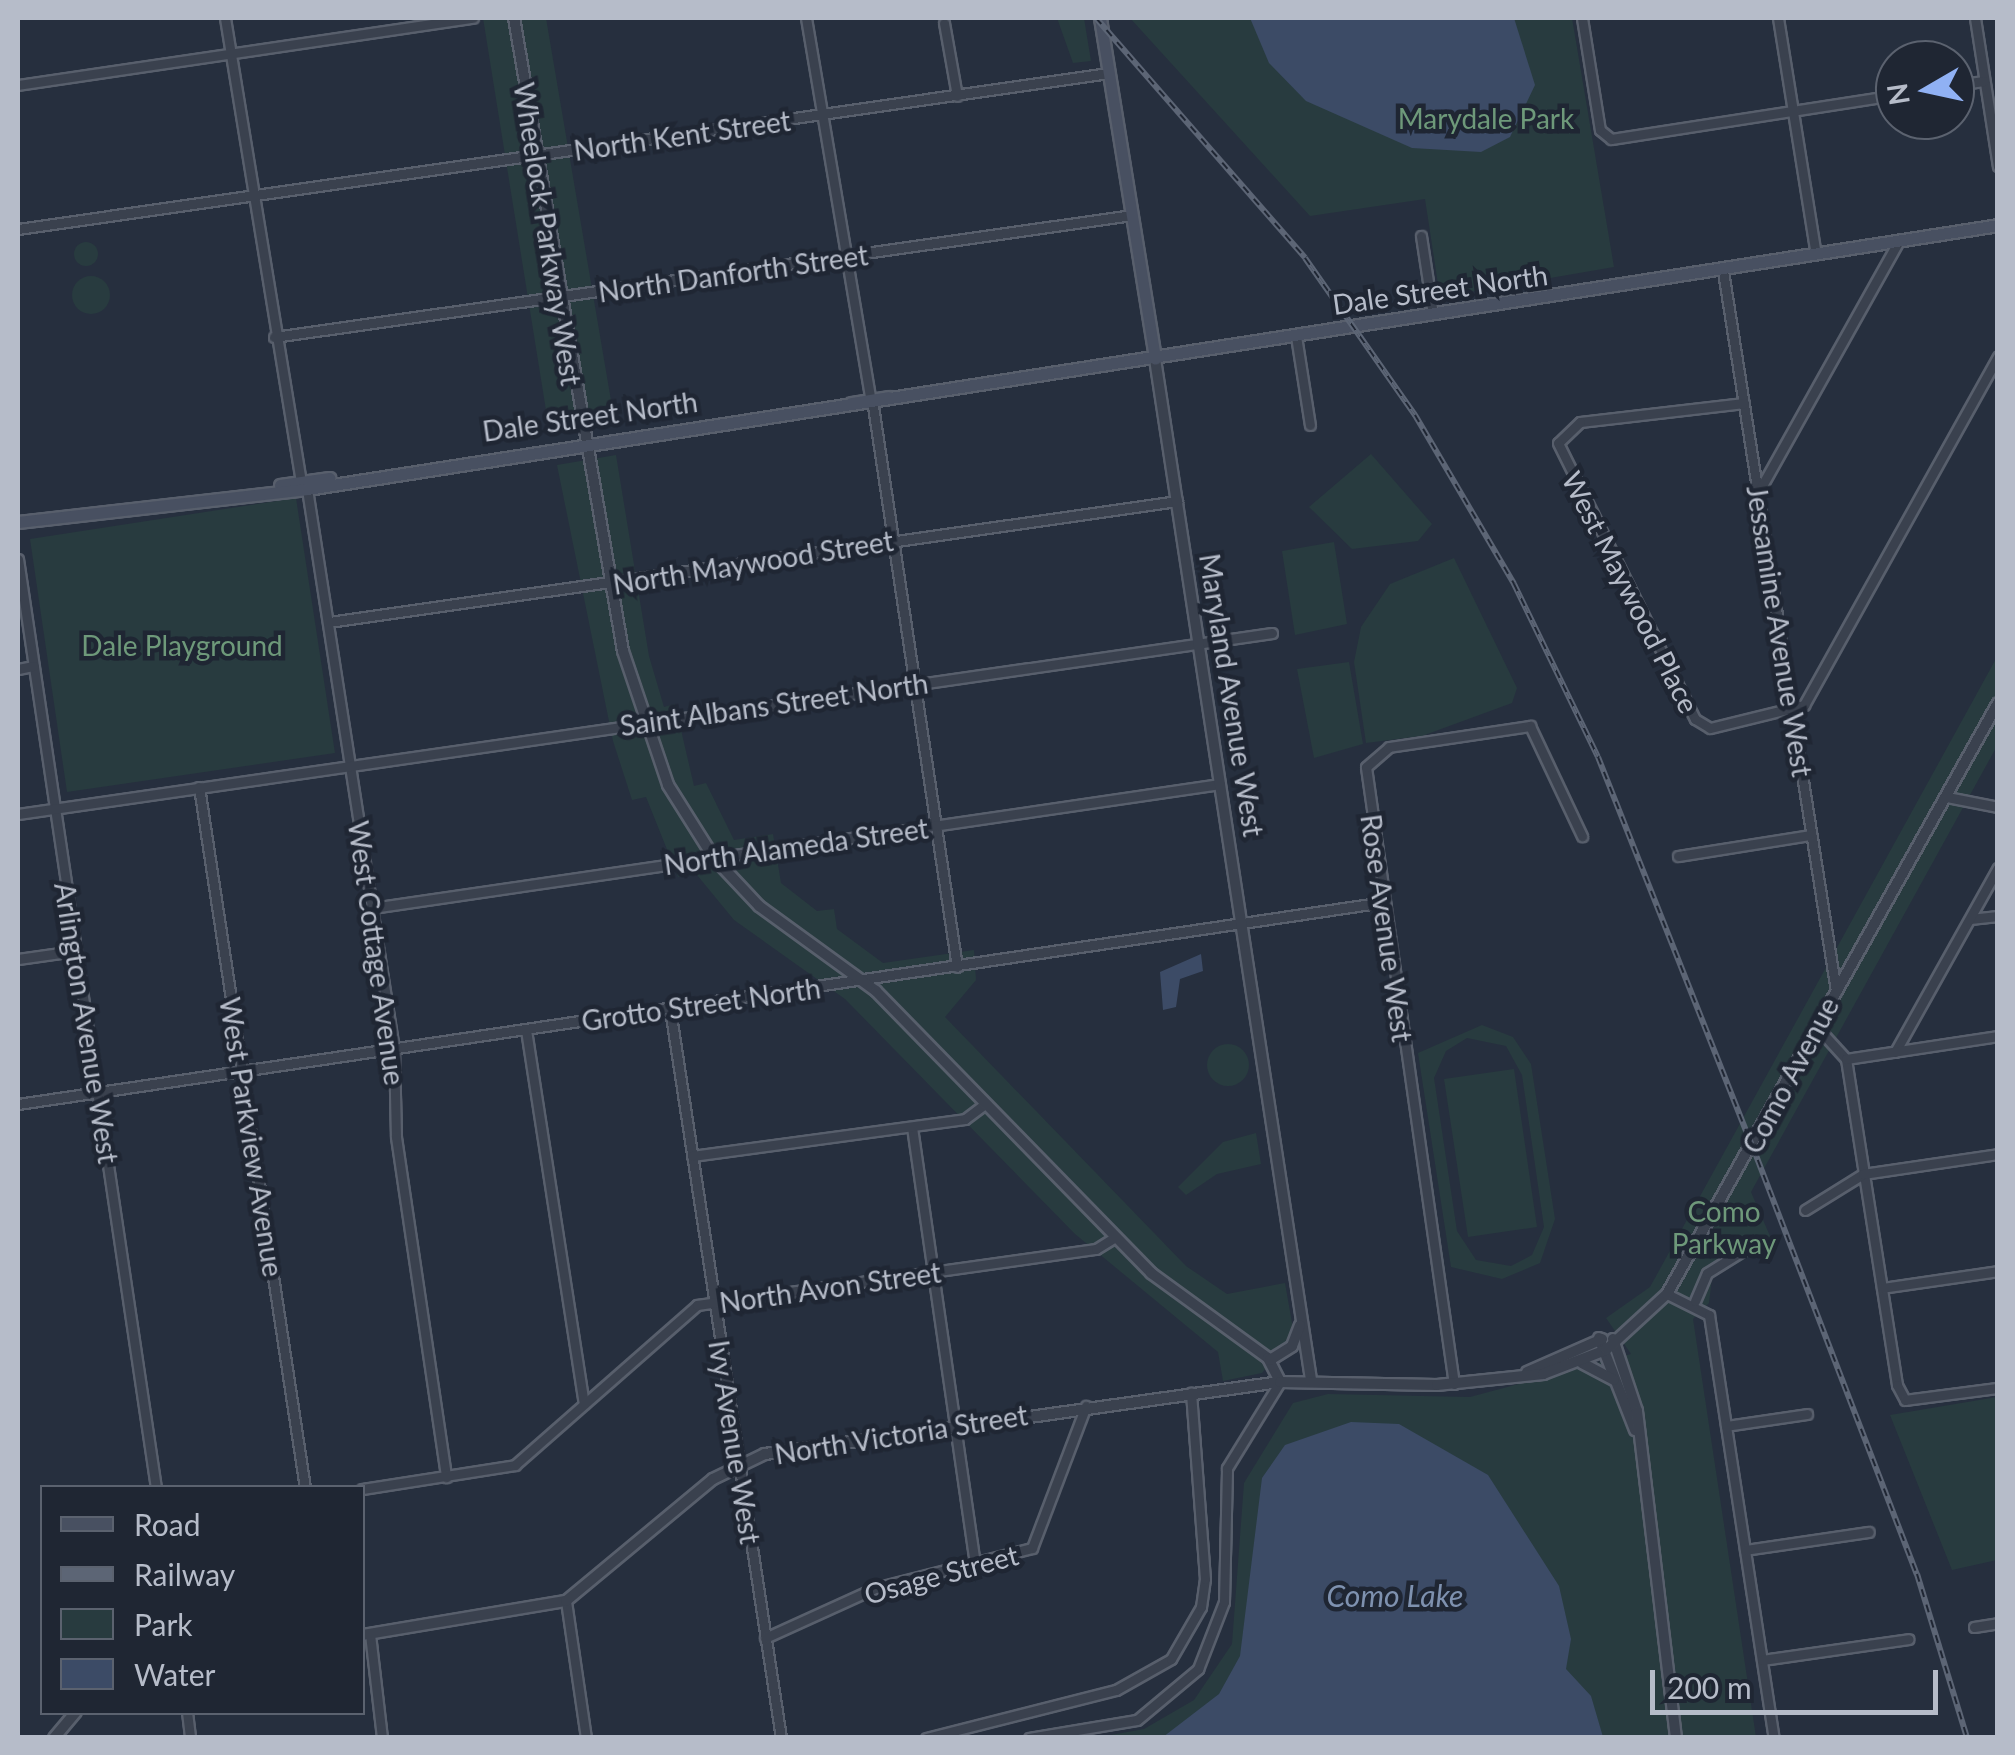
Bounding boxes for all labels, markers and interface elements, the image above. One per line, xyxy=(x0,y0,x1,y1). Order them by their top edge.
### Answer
north arrow xyxy=(1875,40,1975,140)
street label: Wheelock Parkway West xyxy=(507,80,589,388)
text: N xyxy=(1879,81,1916,108)
park label: Marydale Park xyxy=(1398,101,1574,135)
street label: North Kent Street xyxy=(571,103,793,167)
street label: North Danforth Street xyxy=(596,237,870,309)
street label: Dale Street North xyxy=(1330,257,1550,321)
street label: Dale Street North xyxy=(480,384,700,448)
street label: West Maywood Place xyxy=(1555,466,1707,718)
street label: Jessamine Avenue West xyxy=(1740,482,1820,780)
street label: North Maywood Street xyxy=(610,523,896,601)
street label: Maryland Avenue West xyxy=(1193,550,1271,840)
park label: Dale Playground xyxy=(81,628,283,662)
street label: Saint Albans Street North xyxy=(617,666,931,742)
street label: North Alameda Street xyxy=(661,811,931,881)
street label: Rose Avenue West xyxy=(1354,811,1420,1045)
street label: West Cottage Avenue xyxy=(342,818,412,1088)
street label: Arlington Avenue West xyxy=(48,879,126,1167)
street label: Grotto Street North xyxy=(579,971,823,1037)
street label: Como Avenue xyxy=(1735,991,1845,1159)
street label: West Parkview Avenue xyxy=(213,994,291,1280)
park label: Como Parkway xyxy=(1672,1194,1776,1260)
street label: North Avon Street xyxy=(717,1255,943,1319)
street label: Ivy Avenue West xyxy=(702,1337,768,1547)
street label: North Victoria Street xyxy=(772,1397,1030,1471)
legend xyxy=(40,1485,365,1715)
text: Road xyxy=(134,1506,201,1542)
street label: Osage Street xyxy=(860,1537,1022,1611)
text: Railway xyxy=(134,1556,235,1592)
water label: Como Lake xyxy=(1327,1577,1463,1613)
text: Park xyxy=(134,1606,193,1642)
scale bar xyxy=(1655,1650,1942,1712)
text: Water xyxy=(134,1656,216,1692)
text: 200 m xyxy=(1667,1669,1752,1705)

